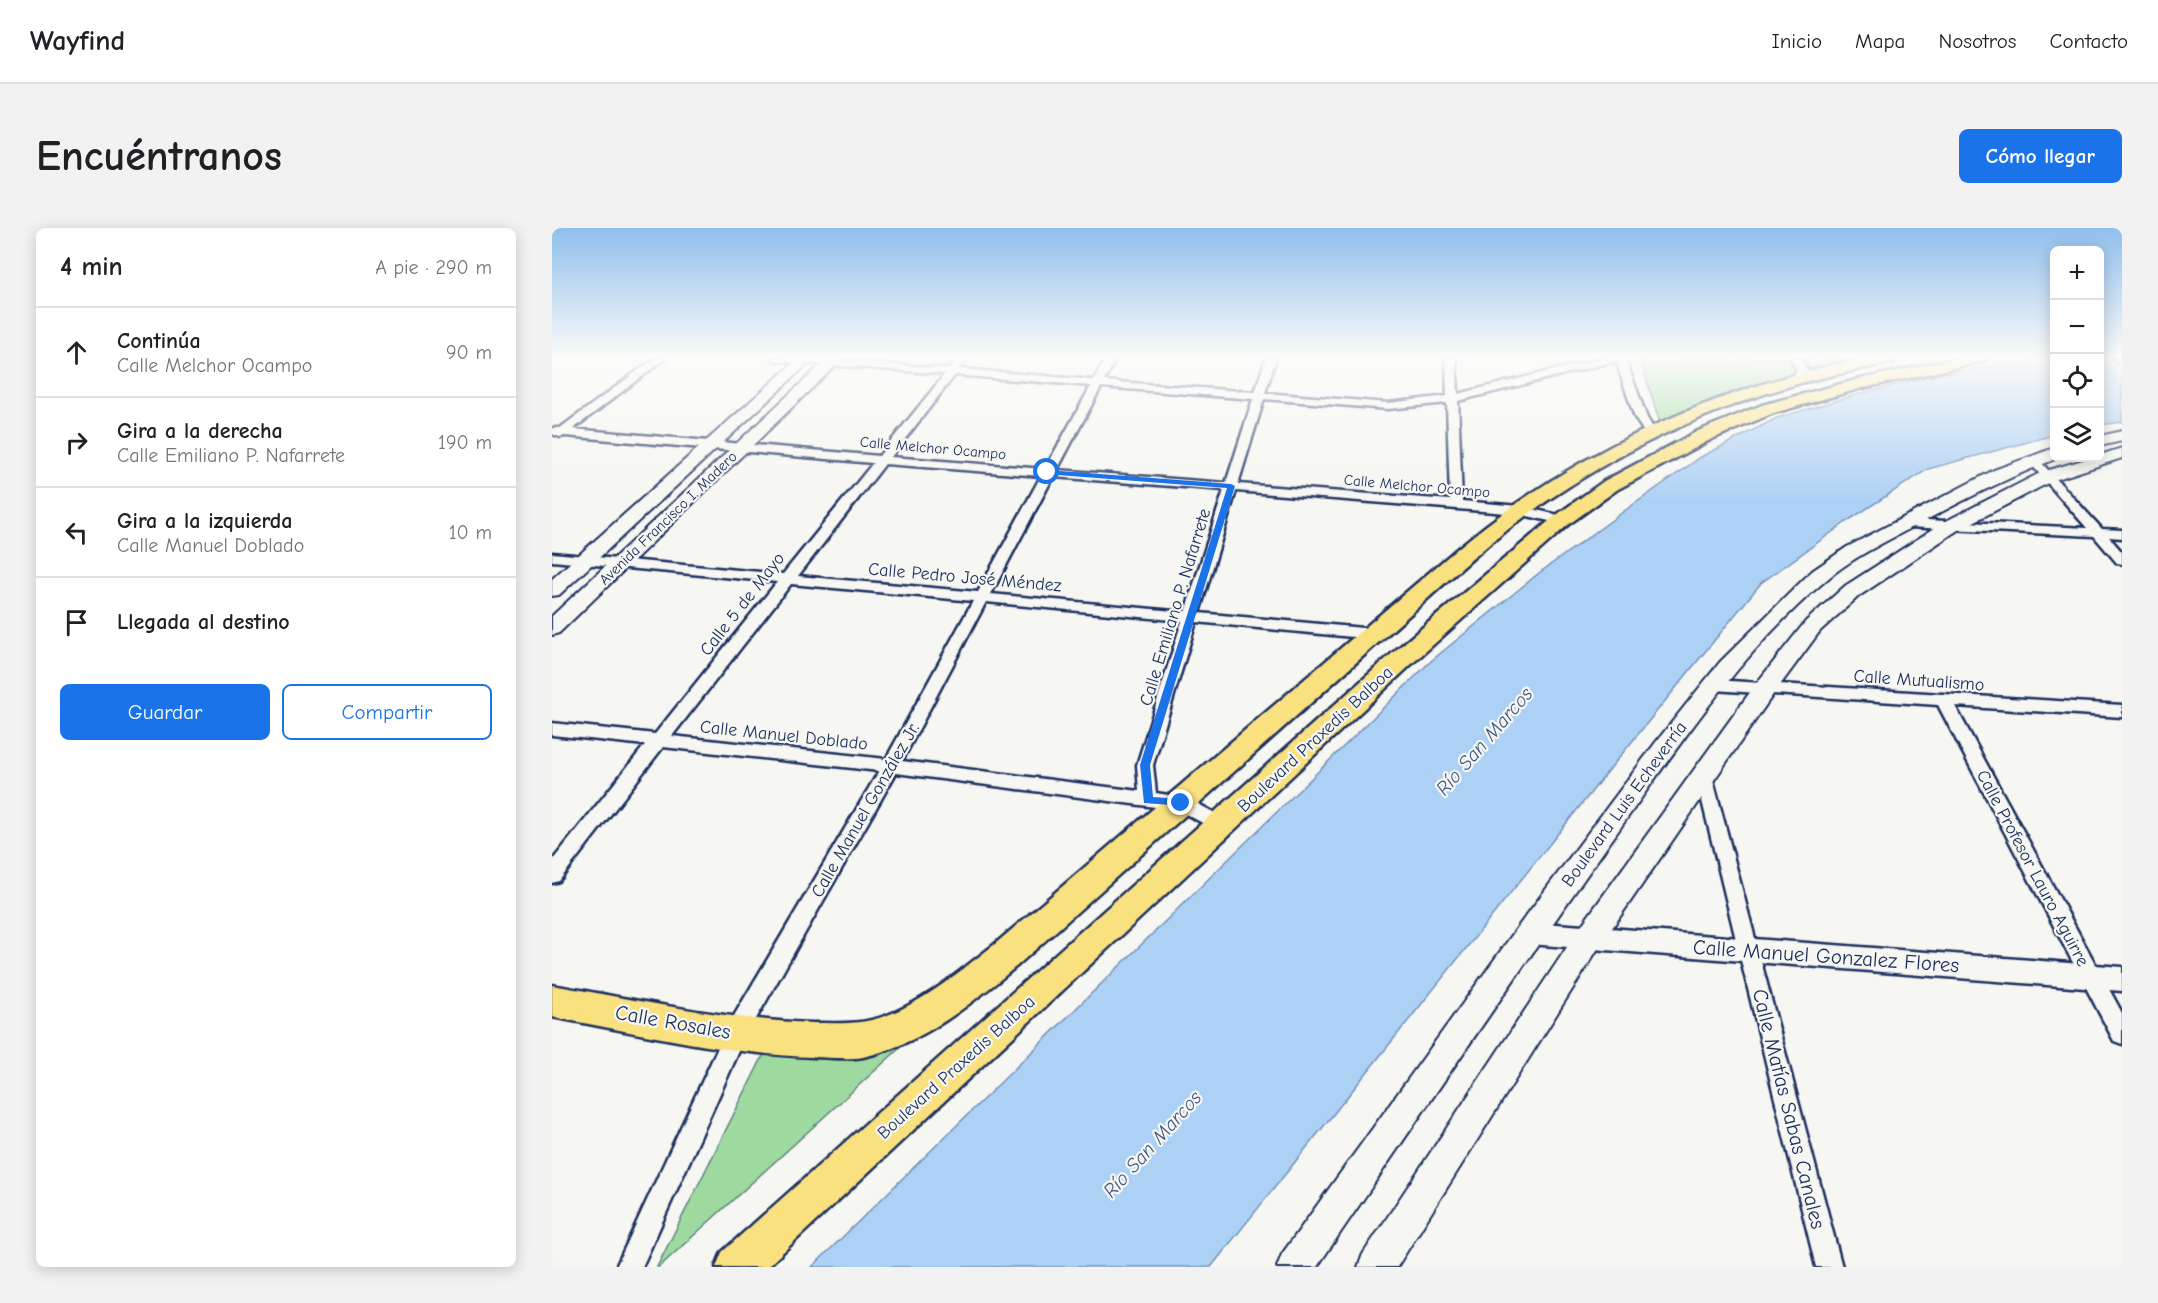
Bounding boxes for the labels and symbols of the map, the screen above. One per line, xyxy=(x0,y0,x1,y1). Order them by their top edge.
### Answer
street label: Calle Melchor Ocampo xyxy=(859,433,1007,463)
street label: Avenida Francisco I. Madero xyxy=(595,447,741,589)
route start xyxy=(1033,458,1059,484)
street label: Calle Melchor Ocampo xyxy=(1343,471,1491,501)
street label: Calle Emiliano P. Nafarrete xyxy=(1135,506,1216,708)
street label: Calle 5 de Mayo xyxy=(696,548,789,660)
street label: Calle Pedro José Méndez xyxy=(867,559,1063,596)
street label: Boulevard Praxedis Balboa xyxy=(1233,662,1397,817)
street label: Calle Mutualismo xyxy=(1853,665,1985,696)
water label: Río San Marcos xyxy=(1431,682,1538,800)
street label: Calle Manuel Doblado xyxy=(699,716,869,755)
street label: Boulevard Luis Echeverría xyxy=(1557,718,1691,891)
street label: Calle Manuel González Jr. xyxy=(807,719,924,901)
street label: Calle Profesor Lauro Aguirre xyxy=(1972,767,2093,970)
route end xyxy=(1167,789,1193,815)
street label: Calle Manuel Gonzalez Flores xyxy=(1692,935,1960,977)
street label: Calle Matías Sabas Canales xyxy=(1748,986,1830,1232)
street label: Boulevard Praxedis Balboa xyxy=(873,991,1039,1144)
street label: Calle Rosales xyxy=(613,1000,733,1044)
water label: Río San Marcos xyxy=(1098,1086,1207,1202)

